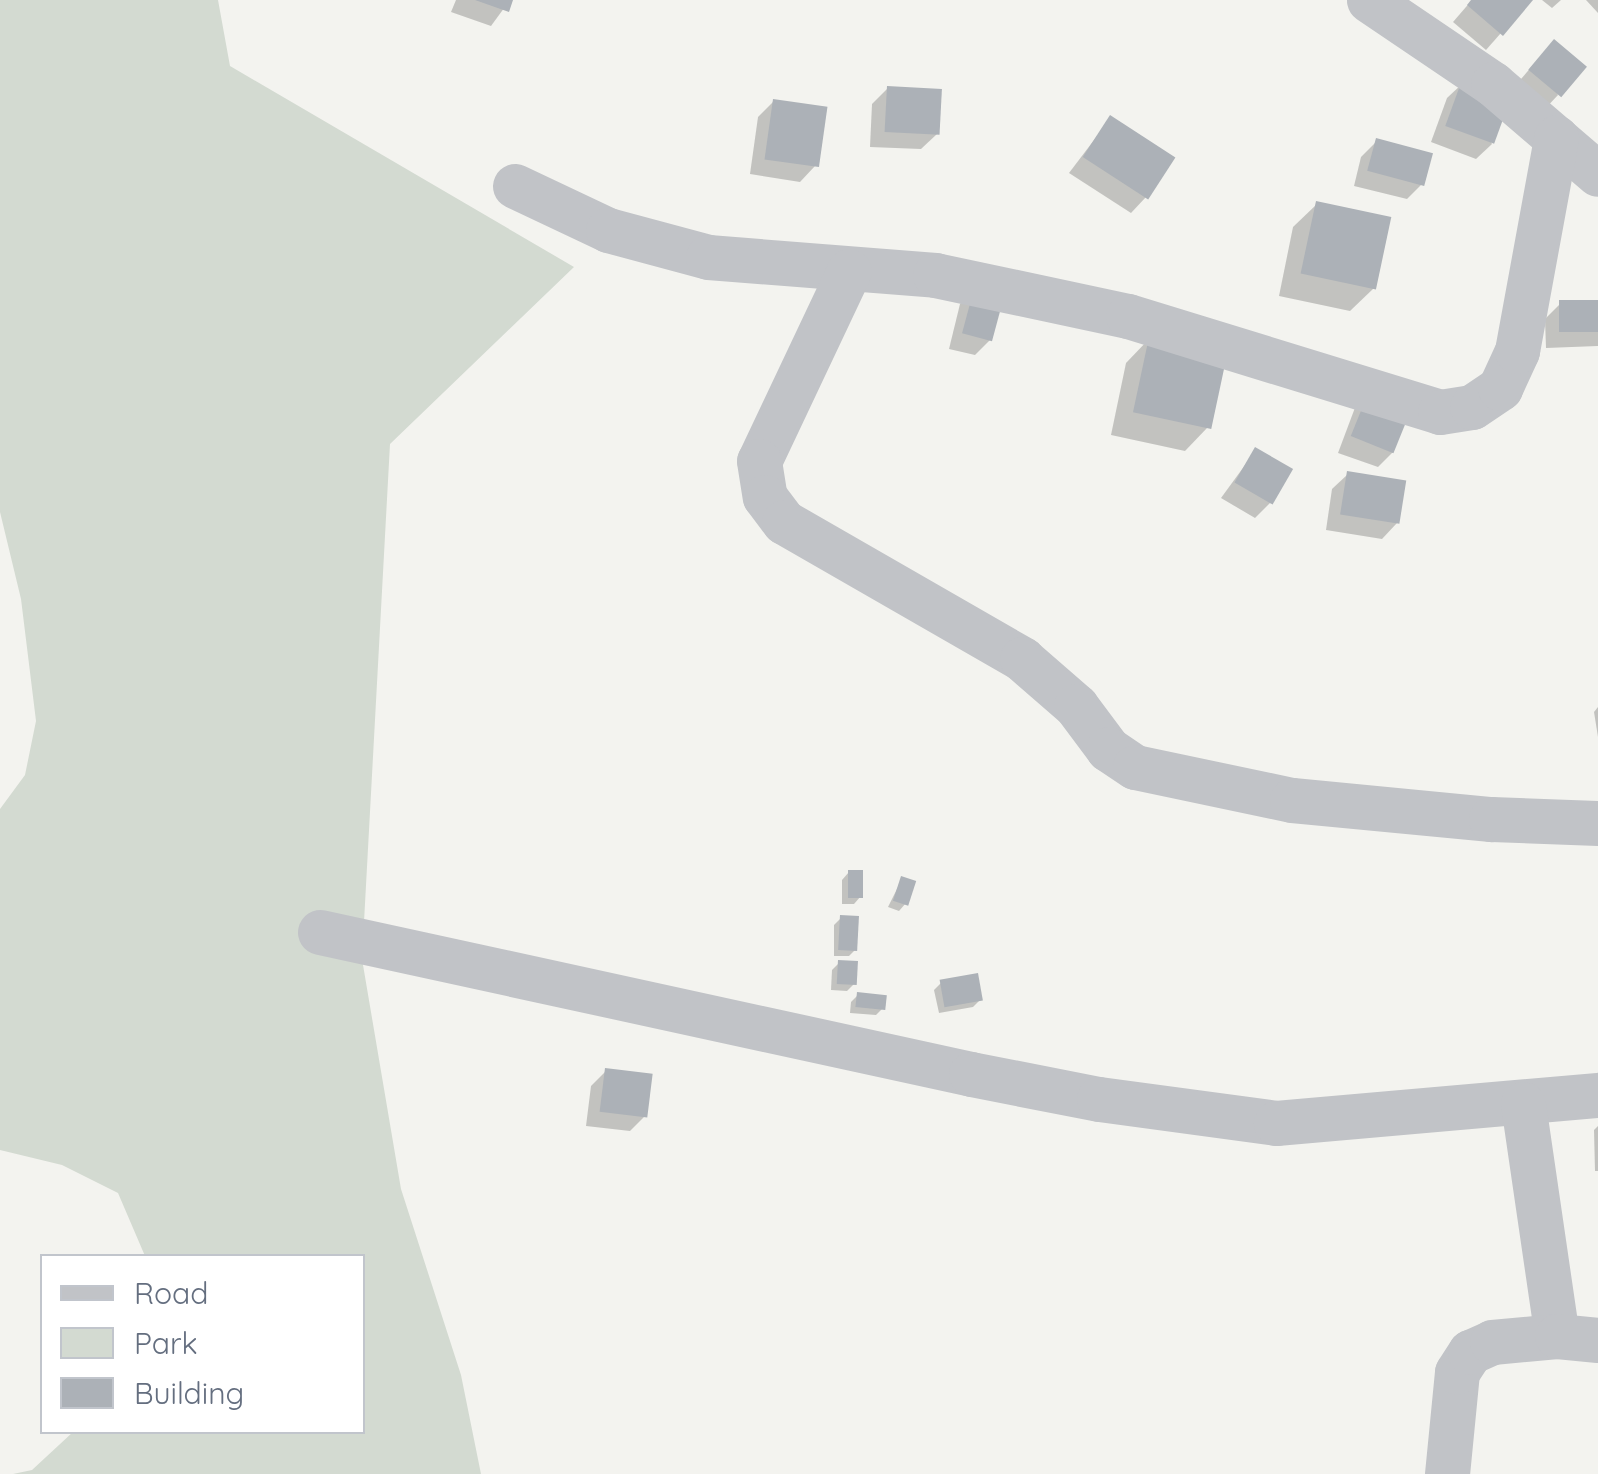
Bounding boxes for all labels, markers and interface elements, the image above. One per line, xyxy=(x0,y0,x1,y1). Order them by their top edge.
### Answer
legend xyxy=(40,1254,365,1434)
text: Road xyxy=(134,1274,208,1312)
text: Park xyxy=(134,1324,198,1362)
text: Building xyxy=(134,1374,244,1412)

